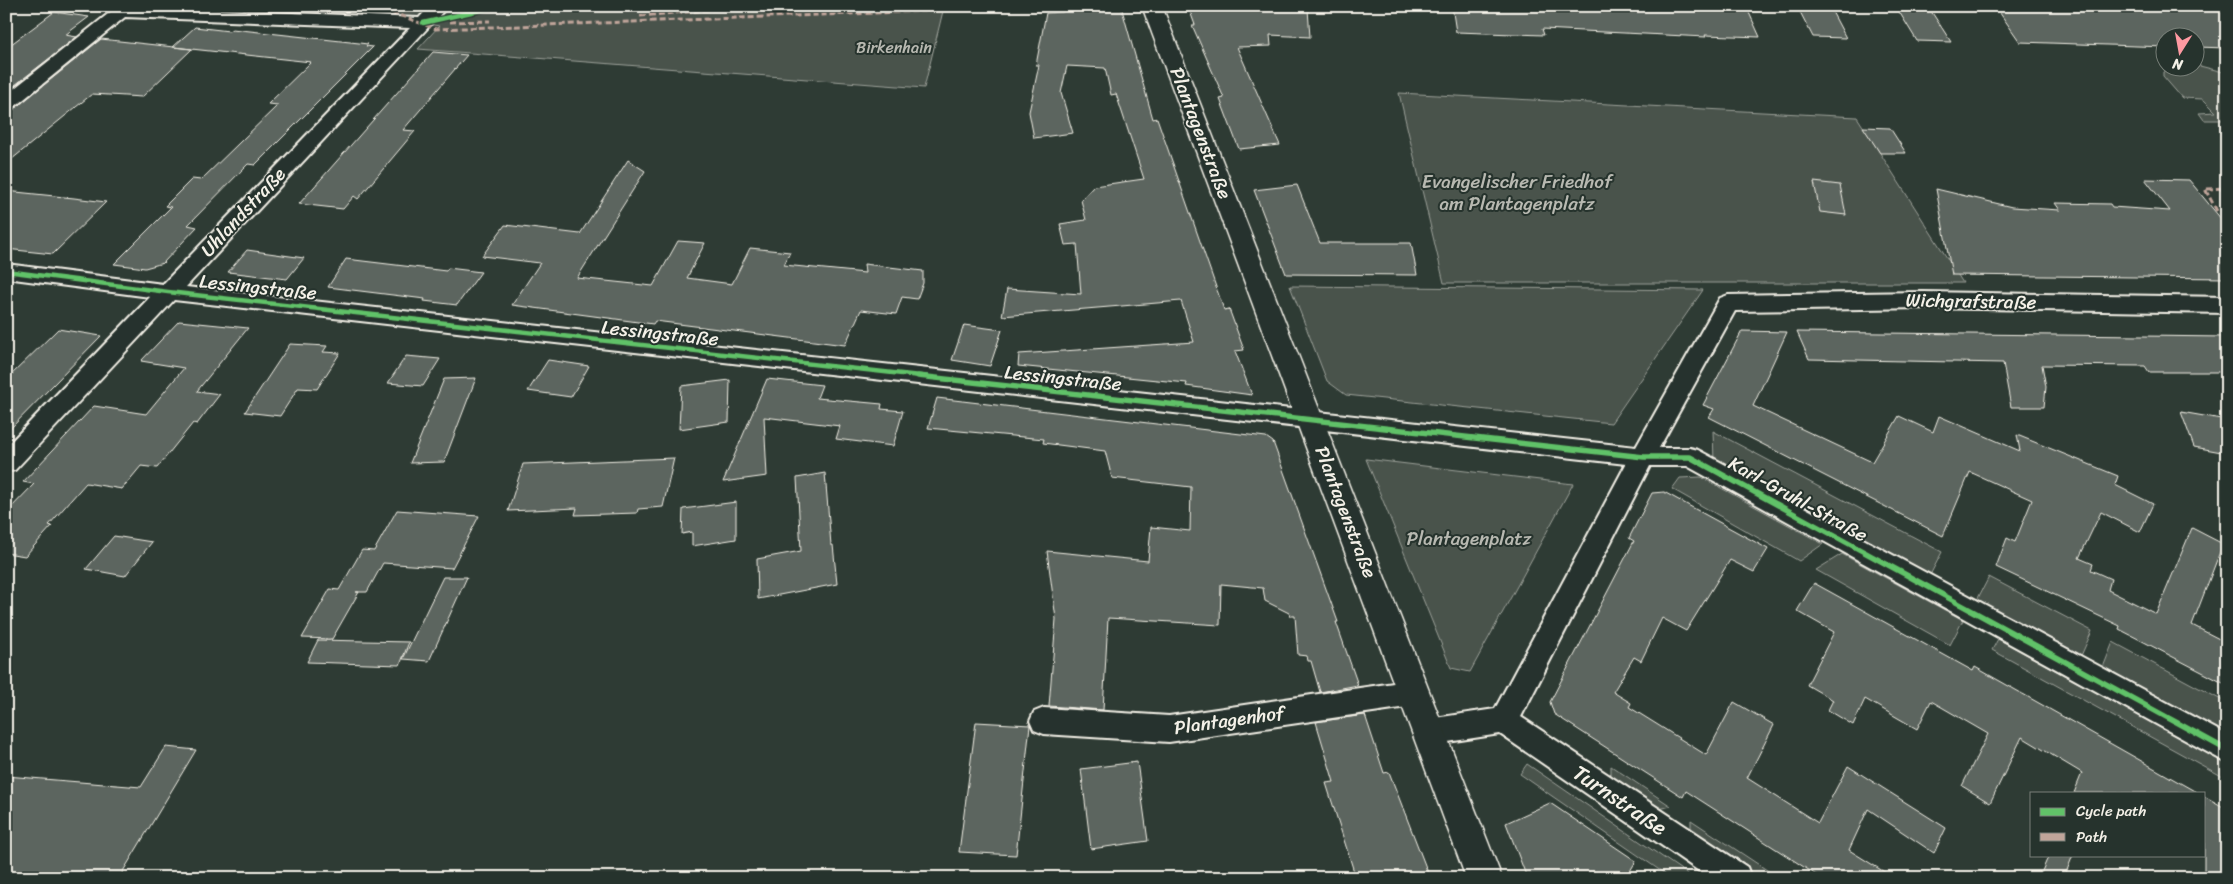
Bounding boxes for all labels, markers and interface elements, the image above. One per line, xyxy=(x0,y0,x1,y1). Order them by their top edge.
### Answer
north arrow xyxy=(2156,28,2206,78)
park label: Birkenhain xyxy=(856,33,932,62)
text: N xyxy=(2170,51,2186,78)
street label: Plantagenstraße xyxy=(1161,62,1241,204)
street label: Uhlandstraße xyxy=(192,159,294,265)
park label: Evangelischer Friedhof am Plantagenplatz xyxy=(1422,165,1614,220)
street label: Lessingstraße xyxy=(198,264,319,310)
street label: Wichgrafstraße xyxy=(1905,283,2037,319)
street label: Lessingstraße xyxy=(600,310,721,356)
street label: Lessingstraße xyxy=(1003,355,1124,401)
street label: Plantagenstraße xyxy=(1306,441,1386,583)
street label: Karl-Gruhl-Straße xyxy=(1722,447,1874,551)
park label: Plantagenplatz xyxy=(1406,522,1533,555)
street label: Plantagenhof xyxy=(1172,696,1289,744)
street label: Turnstraße xyxy=(1565,754,1676,846)
legend xyxy=(2030,792,2206,856)
text: Cycle path xyxy=(2076,798,2147,824)
text: Path xyxy=(2076,824,2107,850)

